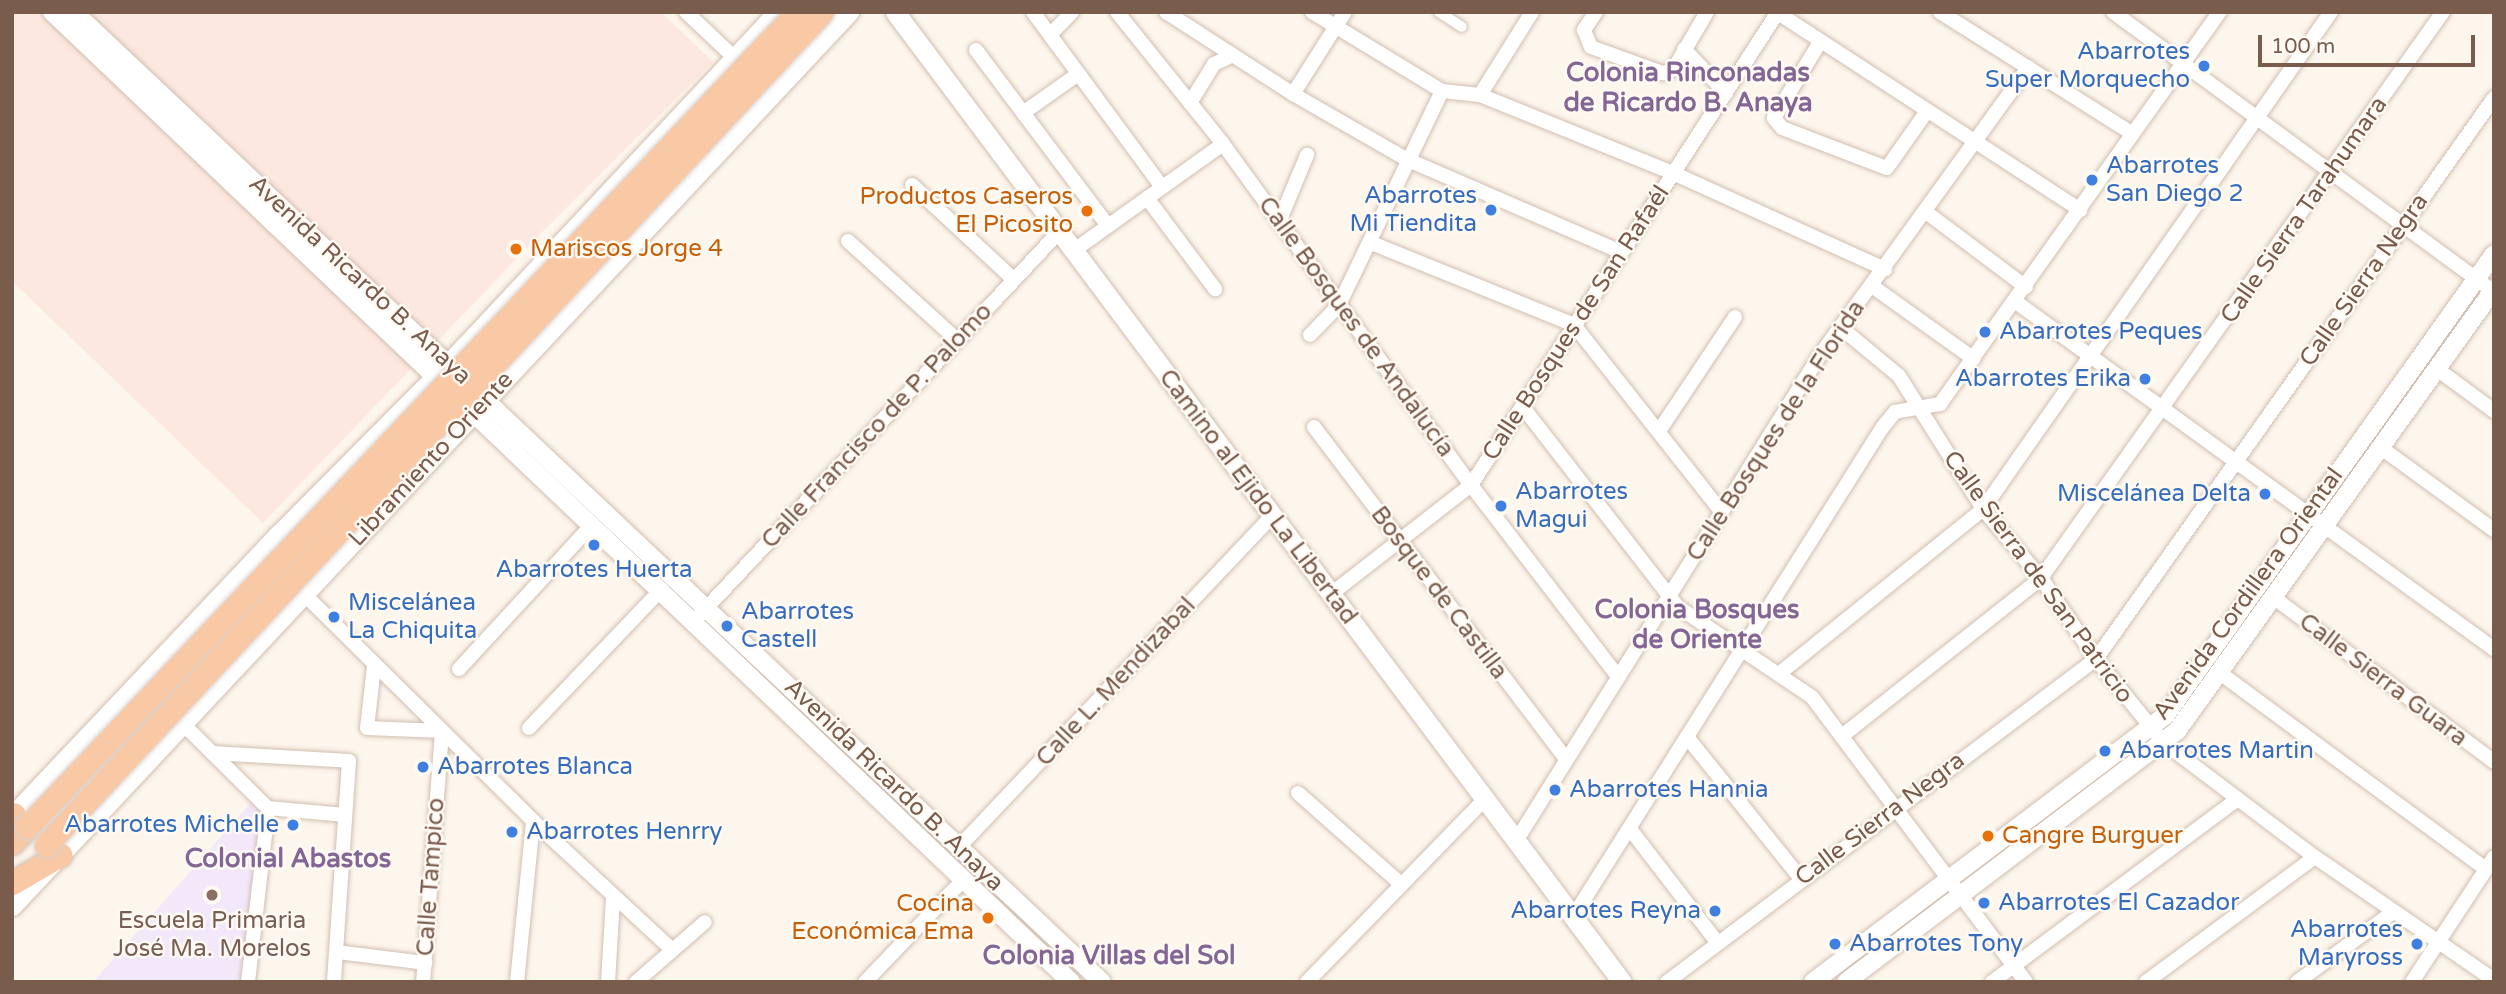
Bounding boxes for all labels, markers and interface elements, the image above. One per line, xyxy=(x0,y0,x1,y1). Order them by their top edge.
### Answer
scale bar xyxy=(2261,21,2478,65)
text: 100 m xyxy=(2271,34,2335,59)
place label: Abarrotes Super Morquecho xyxy=(1985,38,2190,94)
district label: Colonia Rinconadas de Ricardo B. Anaya xyxy=(1563,57,1813,119)
marker: Abarrotes Super Morquecho xyxy=(2196,58,2212,74)
street label: Calle Sierra Tarahumara xyxy=(2215,91,2393,329)
place label: Abarrotes San Diego 2 xyxy=(2106,152,2244,208)
street label: Avenida Ricardo B. Anaya xyxy=(243,169,477,391)
marker: Abarrotes San Diego 2 xyxy=(2084,172,2100,188)
street label: Calle Bosques de San Rafaél xyxy=(1476,180,1676,466)
place label: Abarrotes Mi Tiendita xyxy=(1350,182,1477,238)
place label: Productos Caseros El Picosito xyxy=(860,183,1073,239)
street label: Calle Sierra Negra xyxy=(2294,188,2434,372)
street label: Calle Bosques de Andalucía xyxy=(1252,191,1460,463)
marker: Abarrotes Mi Tiendita xyxy=(1483,202,1499,218)
marker: Productos Caseros El Picosito xyxy=(1079,203,1095,219)
place label: Mariscos Jorge 4 xyxy=(530,235,723,263)
marker: Mariscos Jorge 4 xyxy=(508,241,524,257)
street label: Calle Bosques de la Florida xyxy=(1681,295,1871,567)
street label: Calle Francisco de P. Palomo xyxy=(756,297,998,555)
place label: Abarrotes Peques xyxy=(1999,318,2202,346)
marker: Abarrotes Peques xyxy=(1977,324,1993,340)
street label: Camino al Ejido La Libertad xyxy=(1153,364,1363,630)
place label: Abarrotes Erika xyxy=(1955,365,2131,393)
street label: Libramiento Oriente xyxy=(343,366,519,552)
marker: Abarrotes Erika xyxy=(2137,371,2153,387)
street label: Calle Sierra de San Patricio xyxy=(1937,445,2139,709)
street label: Avenida Cordillera Oriental xyxy=(2147,462,2349,726)
place label: Abarrotes Magui xyxy=(1515,478,1628,534)
place label: Miscelánea Delta xyxy=(2057,480,2251,508)
marker: Miscelánea Delta xyxy=(2257,486,2273,502)
marker: Abarrotes Magui xyxy=(1493,498,1509,514)
street label: Bosque de Castilla xyxy=(1365,501,1513,685)
marker: Abarrotes Huerta xyxy=(586,537,602,553)
place label: Abarrotes Huerta xyxy=(495,556,693,584)
place label: Miscelánea La Chiquita xyxy=(348,589,477,645)
street label: Calle L. Mendizabal xyxy=(1030,592,1202,772)
district label: Colonia Bosques de Oriente xyxy=(1594,594,1800,656)
place label: Abarrotes Castell xyxy=(741,598,854,654)
street label: Calle Sierra Guara xyxy=(2293,607,2473,753)
marker: Miscelánea La Chiquita xyxy=(326,609,342,625)
marker: Abarrotes Castell xyxy=(719,618,735,634)
street label: Avenida Ricardo B. Anaya xyxy=(778,673,1010,897)
place label: Abarrotes Martin xyxy=(2119,737,2314,765)
marker: Abarrotes Martin xyxy=(2097,743,2113,759)
street label: Calle Sierra Negra xyxy=(1790,746,1970,892)
place label: Abarrotes Blanca xyxy=(437,753,633,781)
marker: Abarrotes Blanca xyxy=(415,759,431,775)
place label: Abarrotes Hannia xyxy=(1569,776,1769,804)
marker: Abarrotes Hannia xyxy=(1547,782,1563,798)
street label: Calle Tampico xyxy=(411,797,451,957)
place label: Abarrotes Michelle xyxy=(64,811,279,839)
marker: Abarrotes Michelle xyxy=(285,817,301,833)
place label: Abarrotes Henrry xyxy=(526,818,723,846)
place label: Cangre Burguer xyxy=(2002,822,2183,850)
marker: Abarrotes Henrry xyxy=(504,824,520,840)
marker: Cangre Burguer xyxy=(1980,828,1996,844)
district label: Colonial Abastos xyxy=(185,843,391,875)
marker: Escuela Primaria José Ma. Morelos xyxy=(204,887,220,903)
place label: Abarrotes El Cazador xyxy=(1998,889,2239,917)
place label: Cocina Económica Ema xyxy=(791,890,974,946)
marker: Abarrotes El Cazador xyxy=(1976,895,1992,911)
place label: Abarrotes Reyna xyxy=(1510,897,1701,925)
marker: Abarrotes Reyna xyxy=(1707,903,1723,919)
place label: Escuela Primaria José Ma. Morelos xyxy=(113,907,311,963)
marker: Cocina Económica Ema xyxy=(980,910,996,926)
place label: Abarrotes Maryross xyxy=(2290,916,2403,972)
place label: Abarrotes Tony xyxy=(1849,930,2023,958)
marker: Abarrotes Tony xyxy=(1827,936,1843,952)
marker: Abarrotes Maryross xyxy=(2409,936,2425,952)
district label: Colonia Villas del Sol xyxy=(982,940,1236,972)

